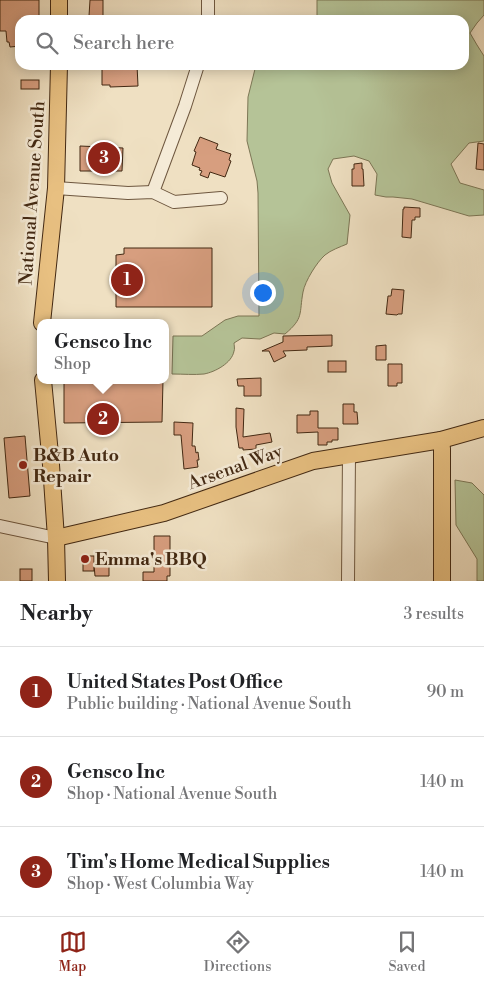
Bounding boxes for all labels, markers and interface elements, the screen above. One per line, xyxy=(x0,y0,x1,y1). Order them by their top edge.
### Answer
search box xyxy=(15,15,469,70)
icon: search xyxy=(33,29,61,57)
text: Search here xyxy=(73,31,174,55)
street label: National Avenue South xyxy=(15,100,50,286)
pin: 3 xyxy=(88,139,120,177)
pin: 1 xyxy=(111,261,143,299)
your location xyxy=(250,280,276,306)
popup xyxy=(37,319,169,384)
text: Gensco Inc xyxy=(54,330,152,354)
text: Shop xyxy=(54,354,91,374)
pin: 2 xyxy=(87,400,119,438)
street label: Arsenal Way xyxy=(184,440,286,496)
place label: B&B Auto Repair xyxy=(33,444,119,488)
marker: B&B Auto Repair xyxy=(17,459,29,471)
place label: Emma's BBQ xyxy=(95,548,207,571)
marker: Emma's BBQ xyxy=(79,553,91,565)
text: Nearby xyxy=(20,601,93,627)
text: 3 results xyxy=(403,604,464,624)
text: United States Post Office xyxy=(67,670,283,694)
text: 1 xyxy=(32,682,40,702)
text: 90 m xyxy=(426,682,464,702)
text: Public building · National Avenue South xyxy=(67,694,351,714)
text: Gensco Inc xyxy=(67,760,165,784)
text: 2 xyxy=(31,772,41,792)
text: 140 m xyxy=(420,772,464,792)
text: Shop · National Avenue South xyxy=(67,784,277,804)
text: Tim's Home Medical Supplies xyxy=(67,850,330,874)
text: 3 xyxy=(31,862,41,882)
text: 140 m xyxy=(420,862,464,882)
text: Shop · West Columbia Way xyxy=(67,874,254,894)
tab: Map xyxy=(59,928,87,976)
tab: Directions xyxy=(204,928,271,976)
tab: Saved xyxy=(389,928,425,976)

